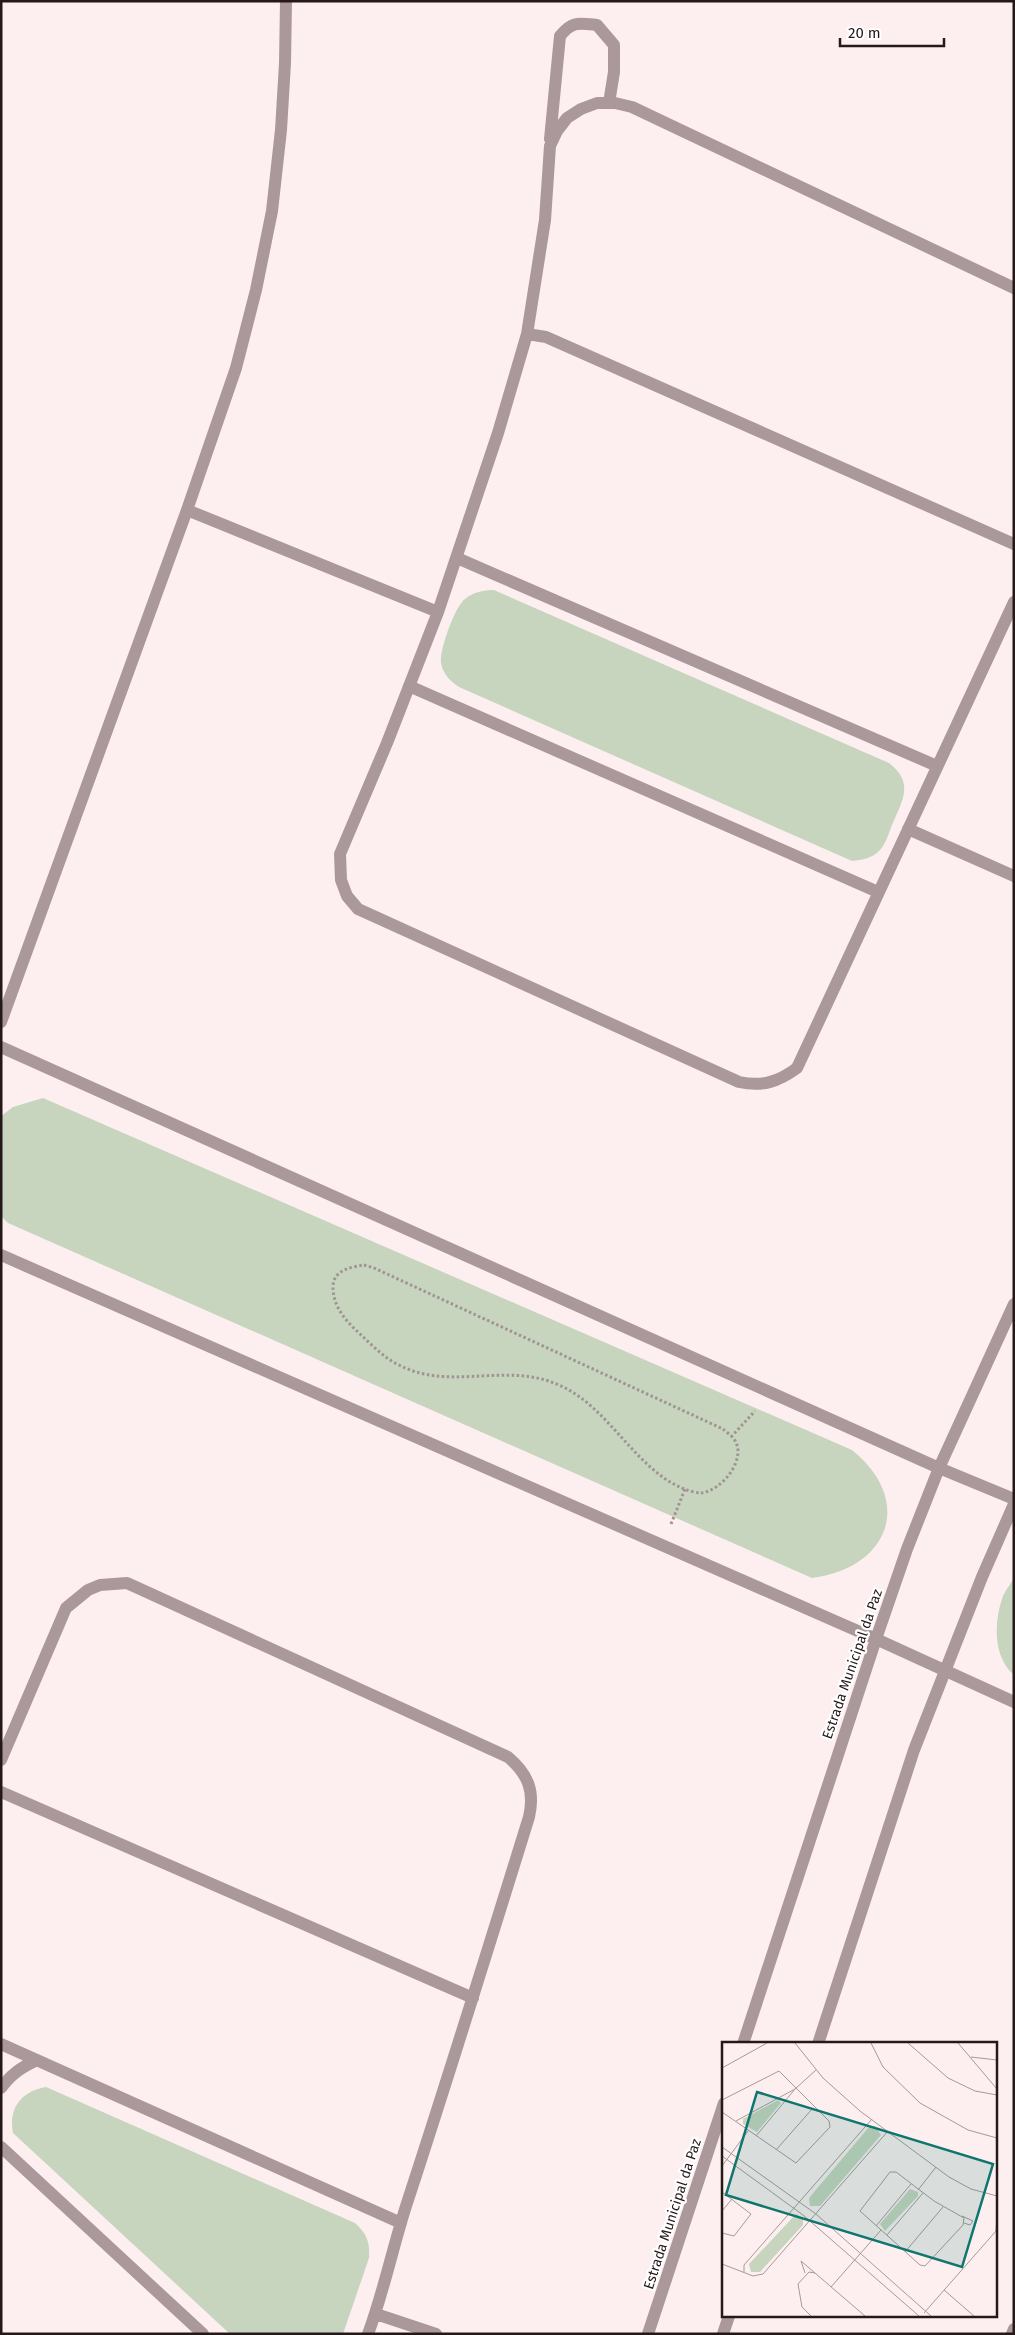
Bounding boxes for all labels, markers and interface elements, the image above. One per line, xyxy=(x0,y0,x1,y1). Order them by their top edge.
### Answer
scale bar xyxy=(840,15,944,47)
text: 20 m xyxy=(848,24,881,42)
street label: Estrada Municipal da Paz xyxy=(819,1587,886,1741)
inset map xyxy=(722,2042,998,2318)
street label: Estrada Municipal da Paz xyxy=(640,2137,705,2292)

